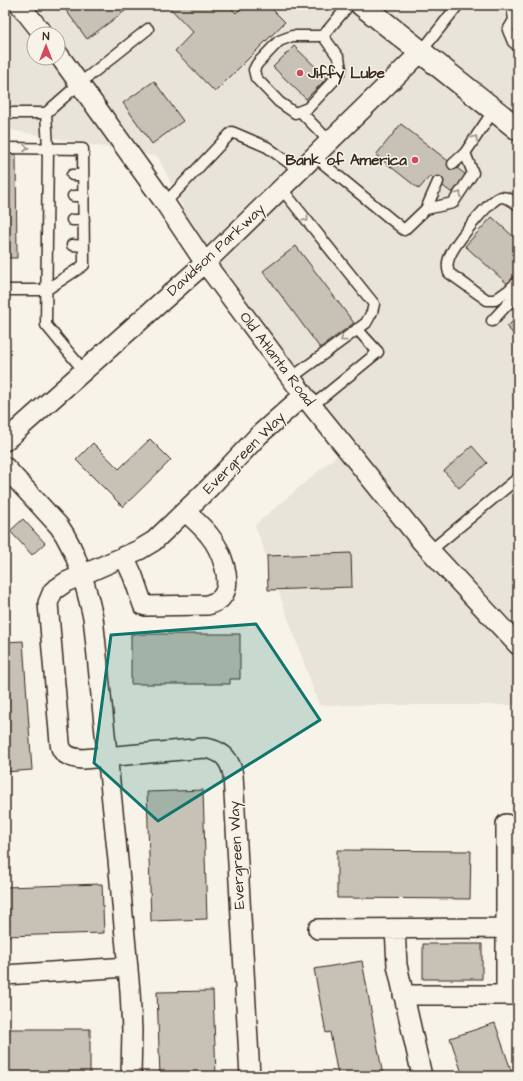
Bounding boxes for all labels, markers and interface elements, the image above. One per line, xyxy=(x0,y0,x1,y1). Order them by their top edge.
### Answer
north arrow xyxy=(26,26,66,66)
text: N xyxy=(43,29,50,44)
place label: Jiffy Lube xyxy=(307,63,385,85)
marker: Jiffy Lube xyxy=(295,68,305,78)
one-way arrow xyxy=(470,135,478,142)
one-way arrow xyxy=(23,144,29,152)
place label: Bank of America xyxy=(286,150,407,171)
marker: Bank of America xyxy=(410,155,420,165)
one-way arrow xyxy=(454,191,462,198)
street label: Davidson Parkway xyxy=(162,199,270,302)
one-way arrow xyxy=(301,214,308,221)
street label: Old Atlanta Road xyxy=(234,307,320,411)
one-way arrow xyxy=(341,334,348,341)
street label: Evergreen Way xyxy=(198,407,291,500)
street label: Evergreen Way xyxy=(224,800,251,910)

